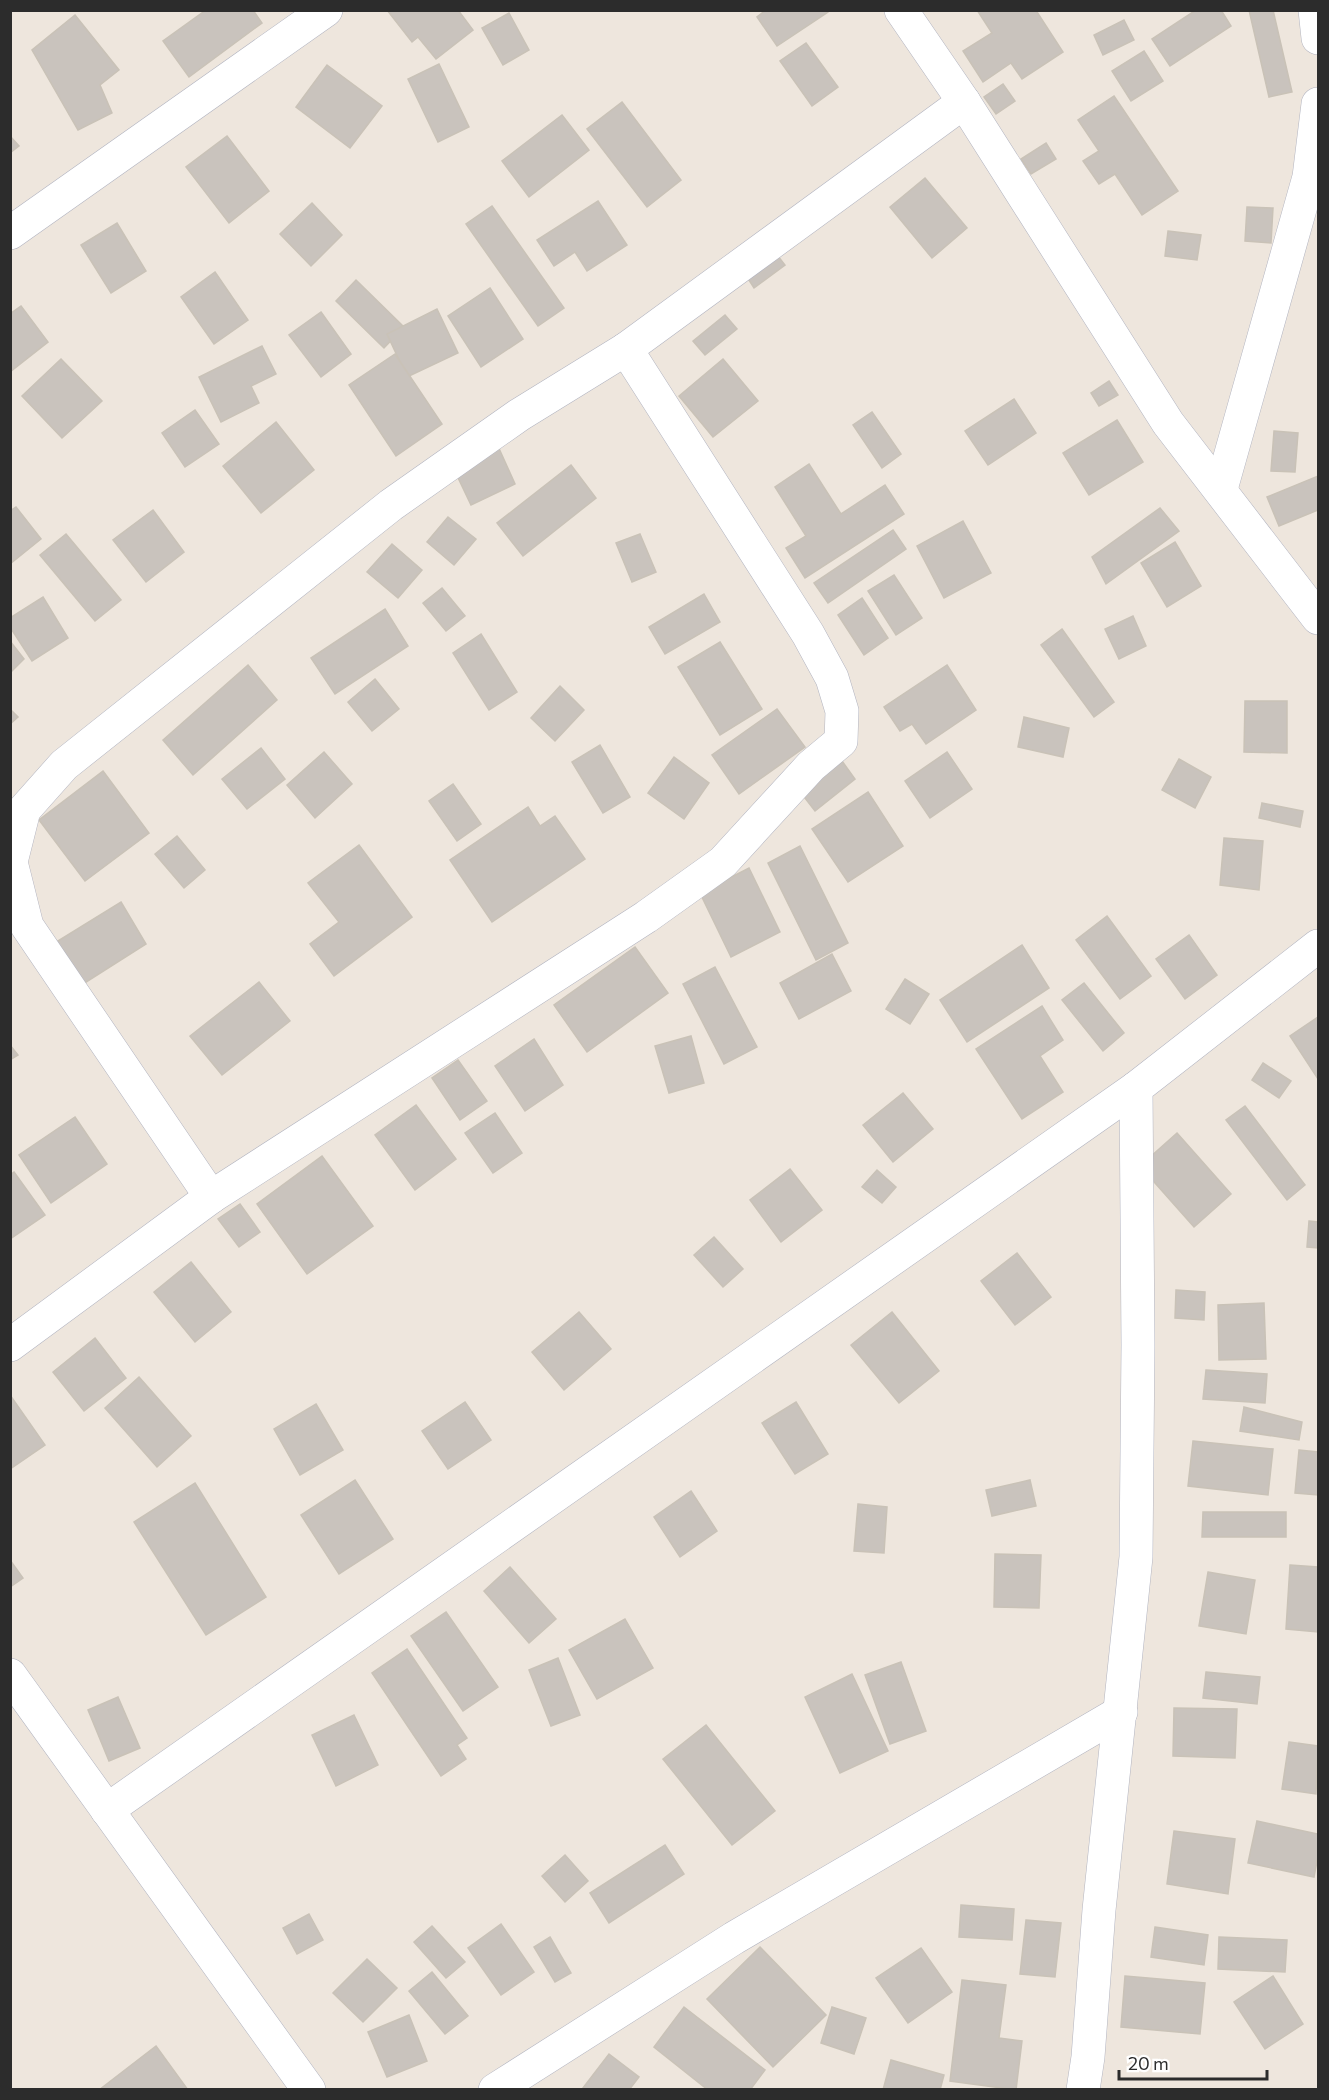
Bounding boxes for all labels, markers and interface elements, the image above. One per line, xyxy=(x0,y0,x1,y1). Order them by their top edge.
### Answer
scale bar xyxy=(1119,2043,1268,2081)
text: 20 m xyxy=(1128,2052,1169,2074)

